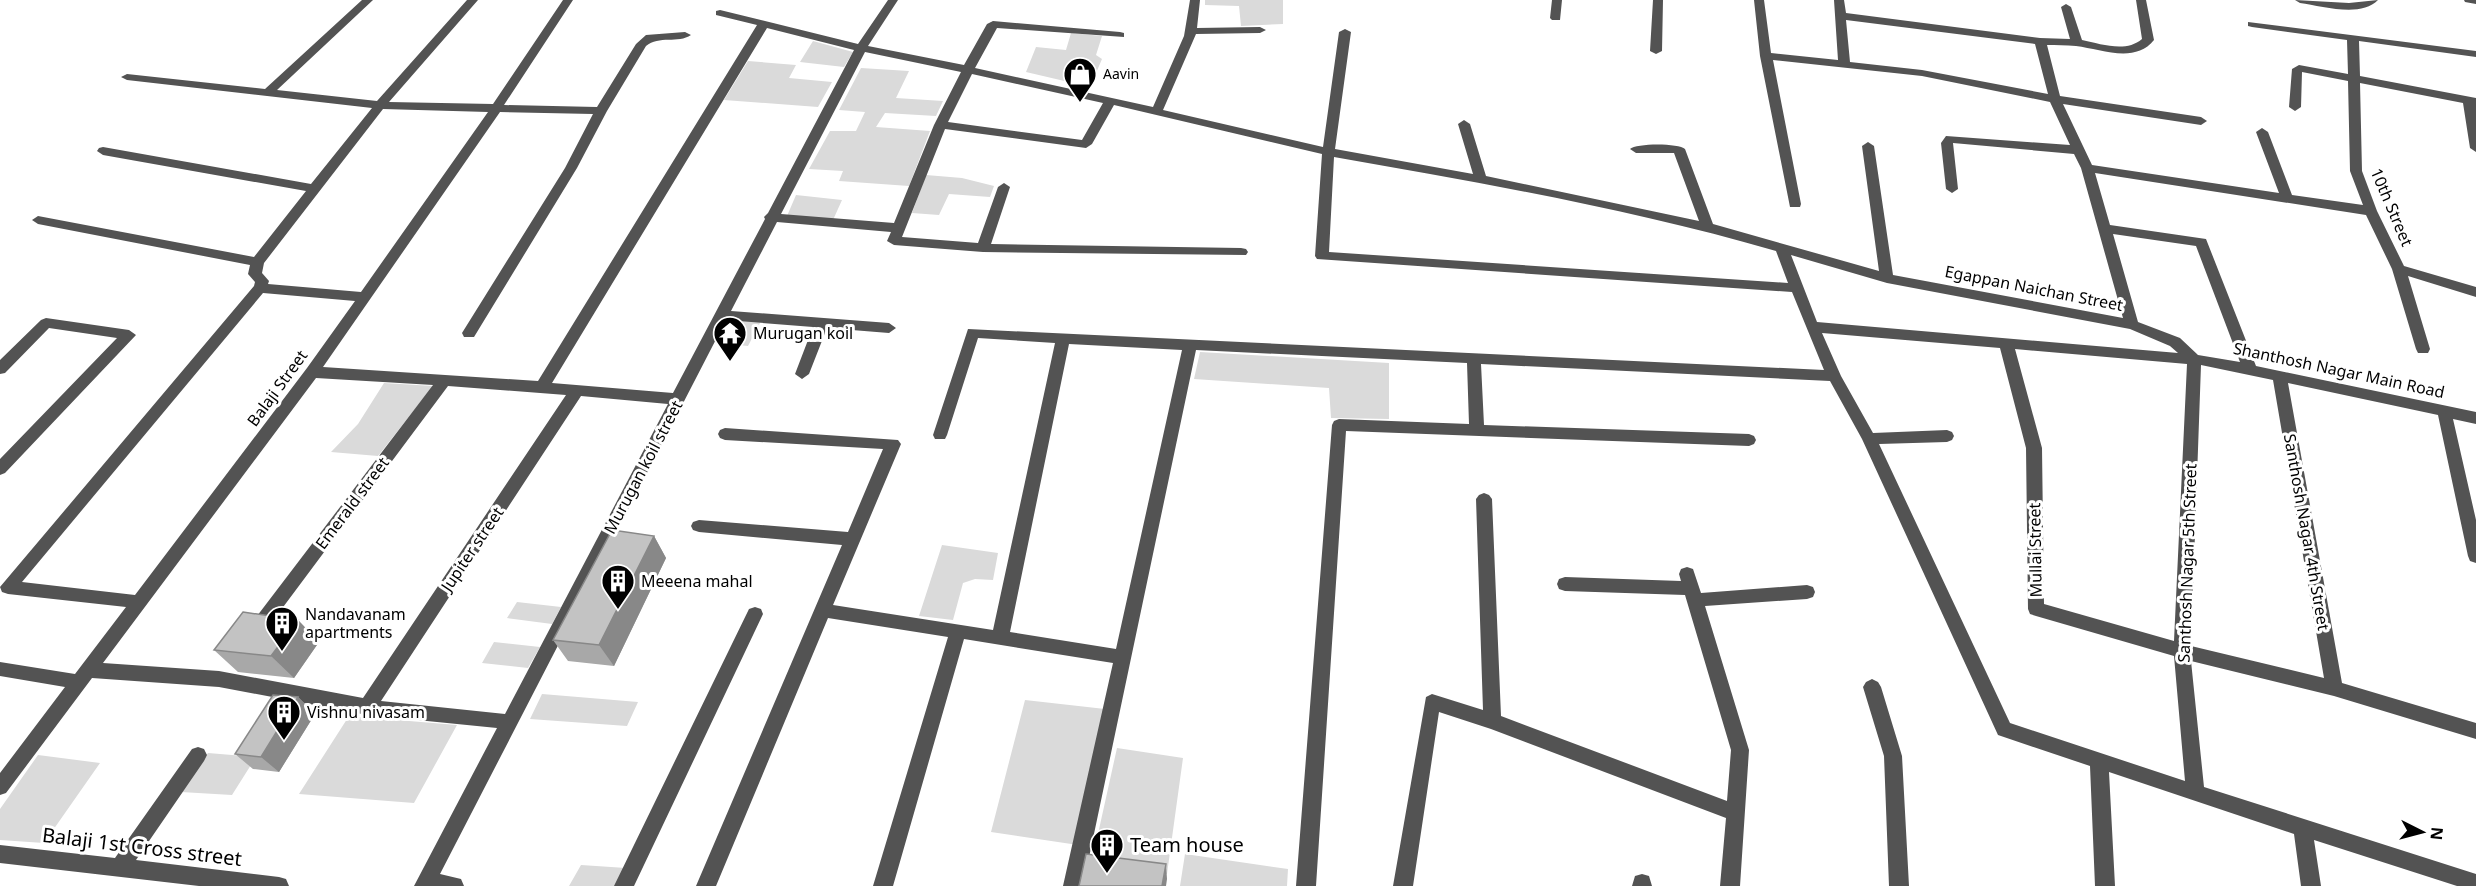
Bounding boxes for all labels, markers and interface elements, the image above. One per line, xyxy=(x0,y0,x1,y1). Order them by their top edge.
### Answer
shop icon: Aavin xyxy=(1062,56,1098,103)
place label: Aavin xyxy=(1103,64,1139,83)
street label: 10th Street xyxy=(2366,165,2418,250)
street label: Egappan Naichan Street xyxy=(1943,260,2125,316)
temple icon: Murugan koil xyxy=(712,315,748,362)
place label: Murugan koil xyxy=(753,322,853,344)
street label: Shanthosh Nagar Main Road xyxy=(2231,337,2447,403)
street label: Balaji Street xyxy=(242,345,312,431)
street label: Murugan koil street xyxy=(599,396,688,537)
street label: Santhosh Nagar 4th Street xyxy=(2279,432,2335,632)
street label: Emerald street xyxy=(310,452,394,553)
street label: Santhosh Nagar 5th Street xyxy=(2173,463,2201,663)
street label: Jupiter street xyxy=(435,502,508,597)
street label: Mullai Street xyxy=(2023,502,2047,597)
building icon: Meeena mahal xyxy=(600,563,636,610)
place label: Meeena mahal xyxy=(641,570,753,592)
place label: Nandavanam apartments xyxy=(305,603,406,643)
building icon: Nandavanam apartments xyxy=(264,605,300,652)
building icon: Vishnu nivasam xyxy=(266,694,302,741)
place label: Vishnu nivasam xyxy=(307,701,425,723)
north arrow xyxy=(2392,802,2452,862)
street label: Balaji 1st Cross street xyxy=(41,821,243,872)
text: N xyxy=(2425,826,2449,841)
building icon: Team house xyxy=(1089,827,1125,874)
place label: Team house xyxy=(1130,831,1244,858)

